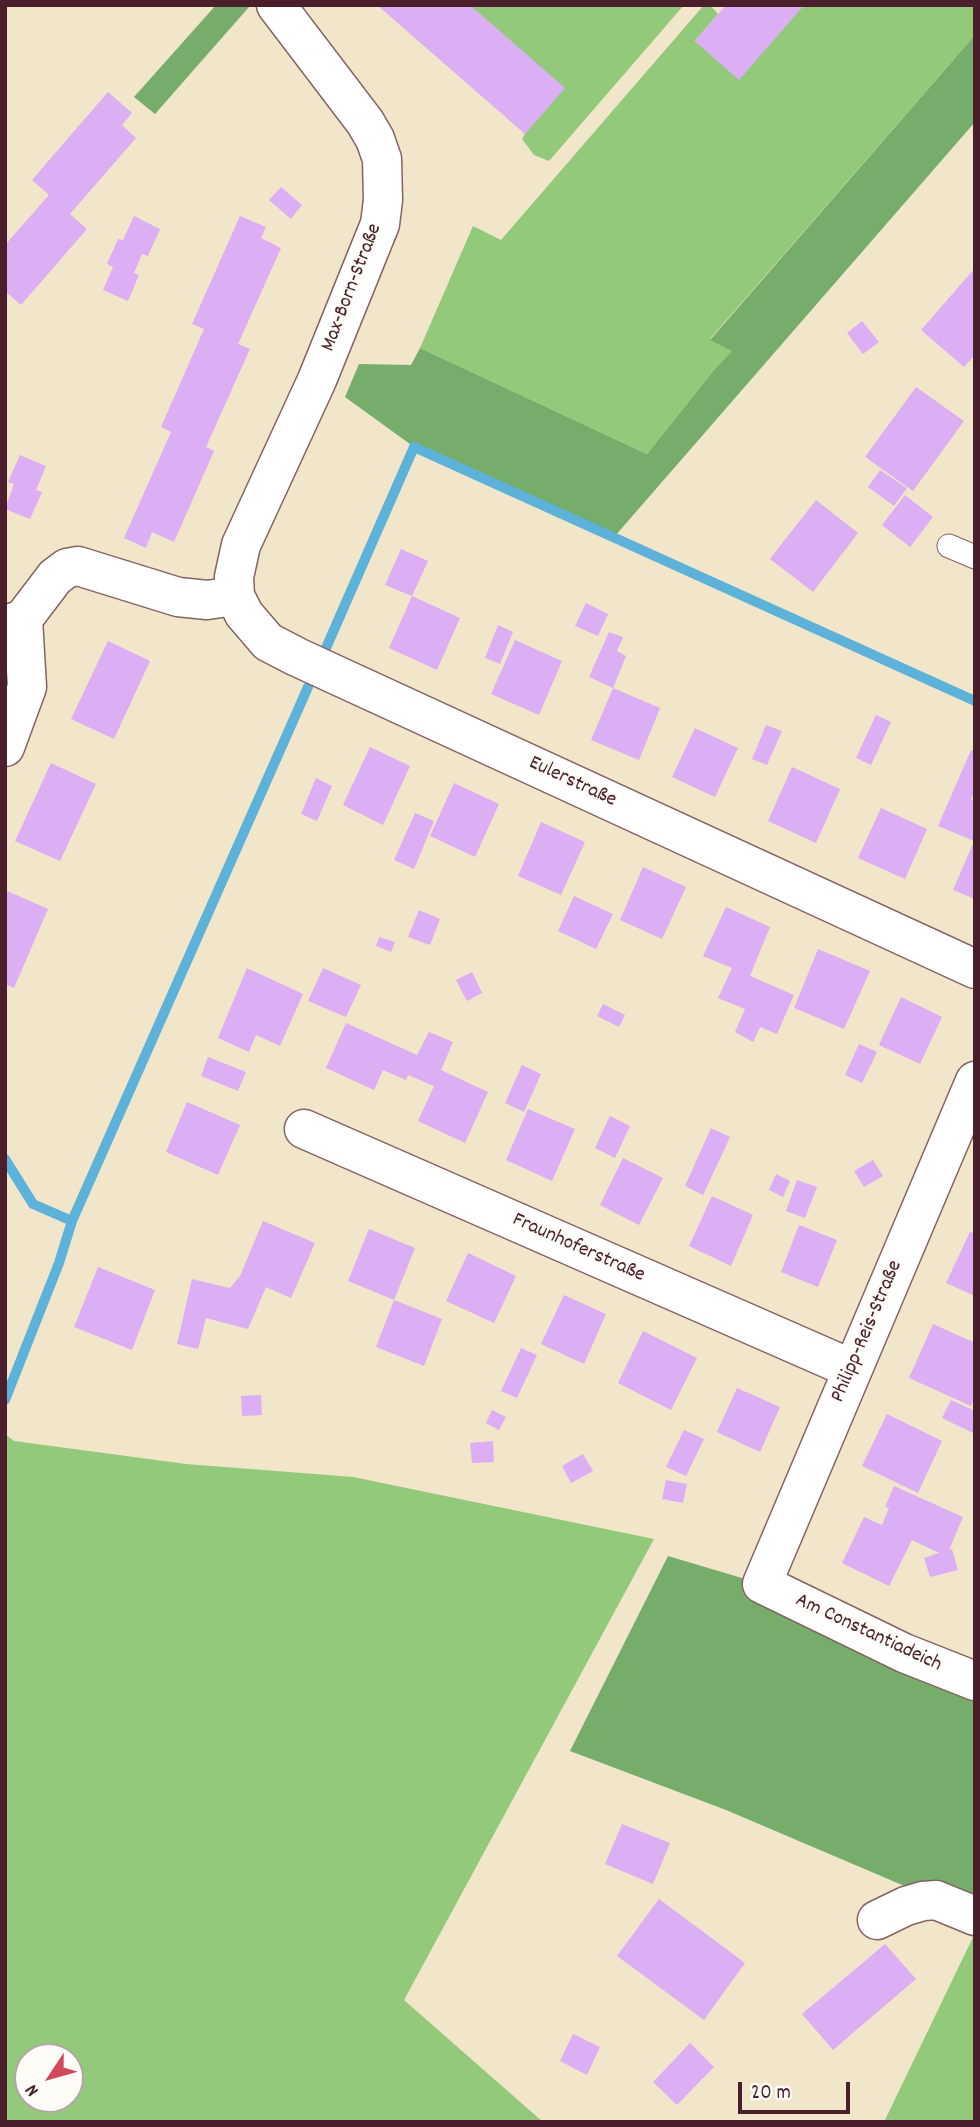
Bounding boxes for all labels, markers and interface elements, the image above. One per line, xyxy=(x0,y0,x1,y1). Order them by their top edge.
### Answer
street label: Max-Born-Straße xyxy=(317,220,389,356)
street label: Eulerstraße xyxy=(524,752,620,814)
street label: Fraunhoferstraße xyxy=(508,1208,648,1290)
street label: Philipp-Reis-Straße xyxy=(827,1257,909,1407)
street label: Am Constantiadeich xyxy=(791,1589,945,1679)
north arrow xyxy=(14,2043,84,2113)
scale bar xyxy=(742,2068,854,2112)
text: N xyxy=(20,2078,47,2101)
text: 20 m xyxy=(751,2079,791,2109)

